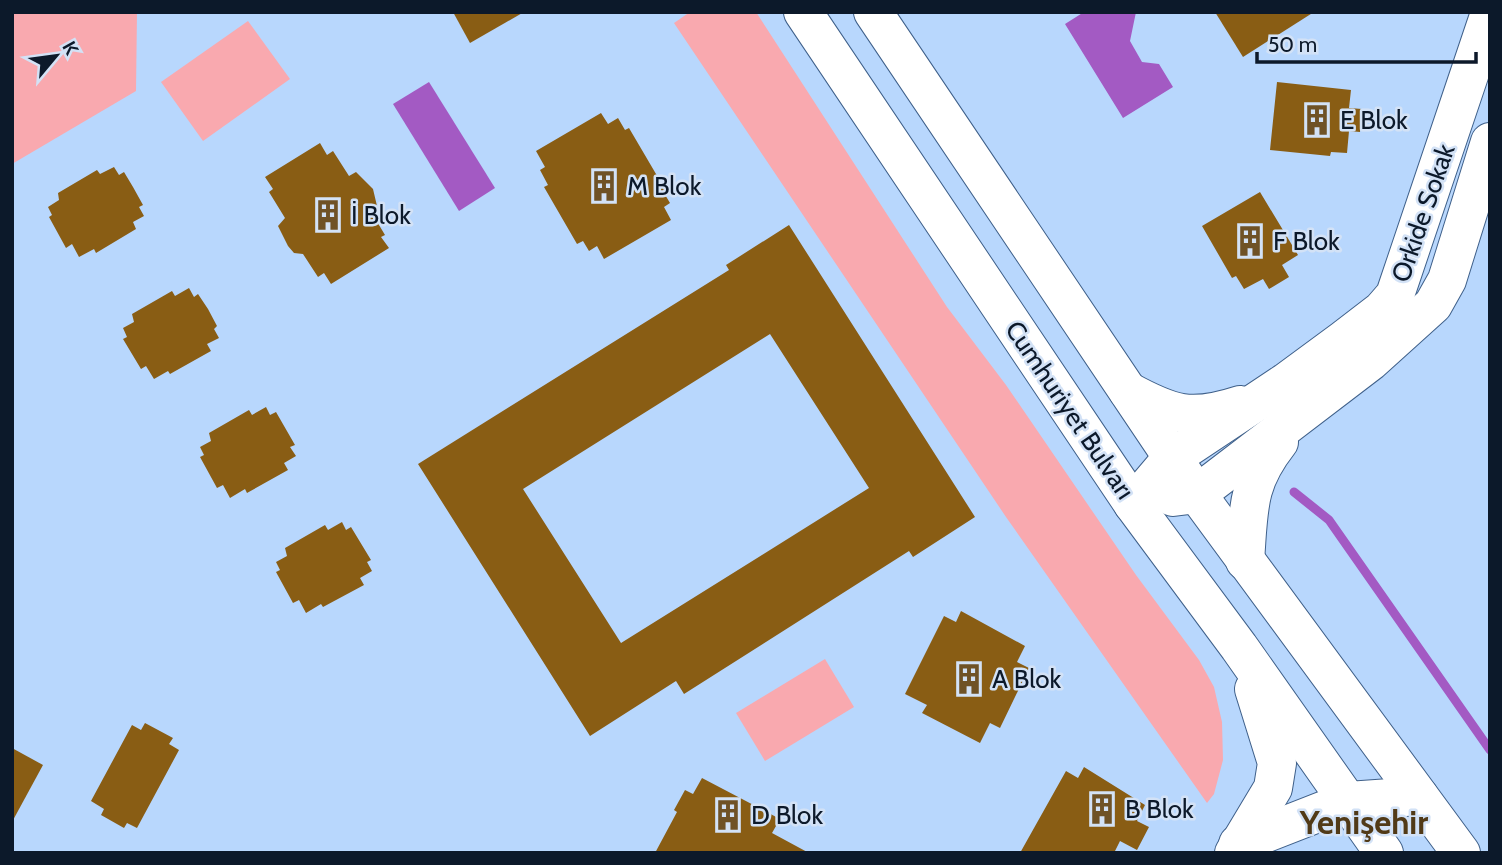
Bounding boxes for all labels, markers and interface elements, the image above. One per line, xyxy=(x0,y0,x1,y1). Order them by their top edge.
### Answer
north arrow xyxy=(21,21,91,91)
scale bar xyxy=(1257,21,1476,65)
text: 50 m xyxy=(1268,32,1317,57)
text: K xyxy=(57,37,83,59)
building icon: E Blok xyxy=(1300,103,1334,137)
place label: E Blok xyxy=(1340,104,1408,136)
street label: Orkide Sokak xyxy=(1384,139,1462,286)
building icon: M Blok xyxy=(587,169,621,203)
place label: M Blok xyxy=(627,170,702,202)
building icon: İ Blok xyxy=(311,198,345,232)
place label: İ Blok xyxy=(351,199,411,231)
building icon: F Blok xyxy=(1233,224,1267,258)
place label: F Blok xyxy=(1273,225,1340,257)
street label: Cumhuriyet Bulvarı xyxy=(999,315,1141,505)
building icon: A Blok xyxy=(952,662,986,696)
place label: A Blok xyxy=(992,663,1062,695)
building icon: B Blok xyxy=(1085,792,1119,826)
place label: B Blok xyxy=(1125,793,1194,825)
building icon: D Blok xyxy=(711,798,745,832)
place label: D Blok xyxy=(751,799,823,831)
district label: Yenişehir xyxy=(1299,802,1428,842)

